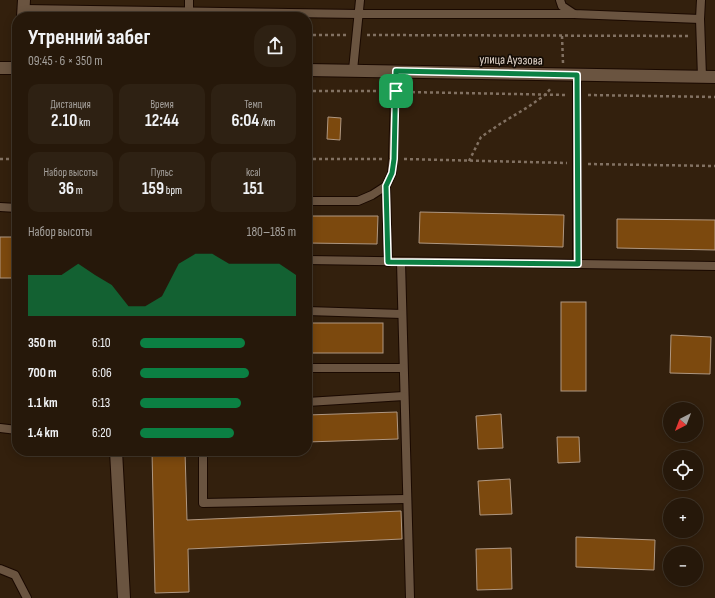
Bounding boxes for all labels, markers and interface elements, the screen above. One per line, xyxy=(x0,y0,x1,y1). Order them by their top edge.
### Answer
text: Утренний забег xyxy=(28,24,150,51)
button: share xyxy=(254,25,296,67)
street label: улица Ауэзова xyxy=(479,51,543,69)
text: 09:45 · 6 × 350 m xyxy=(28,53,102,69)
pin xyxy=(379,74,413,108)
icon: arrive xyxy=(385,80,407,102)
text: Дистанция xyxy=(50,98,91,111)
text: Время xyxy=(150,98,174,111)
text: Темп xyxy=(244,98,262,111)
text: 2.10 xyxy=(51,111,77,131)
text: 12:44 xyxy=(145,111,179,131)
text: 6:04 xyxy=(231,111,259,131)
text: km xyxy=(77,116,90,129)
text: /km xyxy=(259,116,275,129)
text: Набор высоты xyxy=(44,166,98,179)
text: Пульс xyxy=(151,166,173,179)
text: kcal xyxy=(246,166,261,179)
text: 36 xyxy=(58,179,74,199)
text: 159 xyxy=(142,179,164,199)
text: 151 xyxy=(243,179,264,199)
text: m xyxy=(74,184,83,197)
text: bpm xyxy=(164,184,182,197)
text: Набор высоты xyxy=(28,224,92,240)
text: 180–185 m xyxy=(247,224,296,240)
text: 350 m xyxy=(28,335,56,351)
text: 6:10 xyxy=(92,335,111,351)
text: 700 m xyxy=(28,365,57,381)
text: 6:06 xyxy=(92,365,112,381)
text: 1.1 km xyxy=(28,395,58,411)
text: 6:13 xyxy=(92,395,110,411)
north arrow xyxy=(663,402,703,442)
map controls xyxy=(663,402,703,586)
text: 1.4 km xyxy=(28,425,59,441)
text: 6:20 xyxy=(92,425,111,441)
button: locate xyxy=(663,450,703,490)
button: + xyxy=(663,498,703,538)
button: − xyxy=(663,546,703,586)

